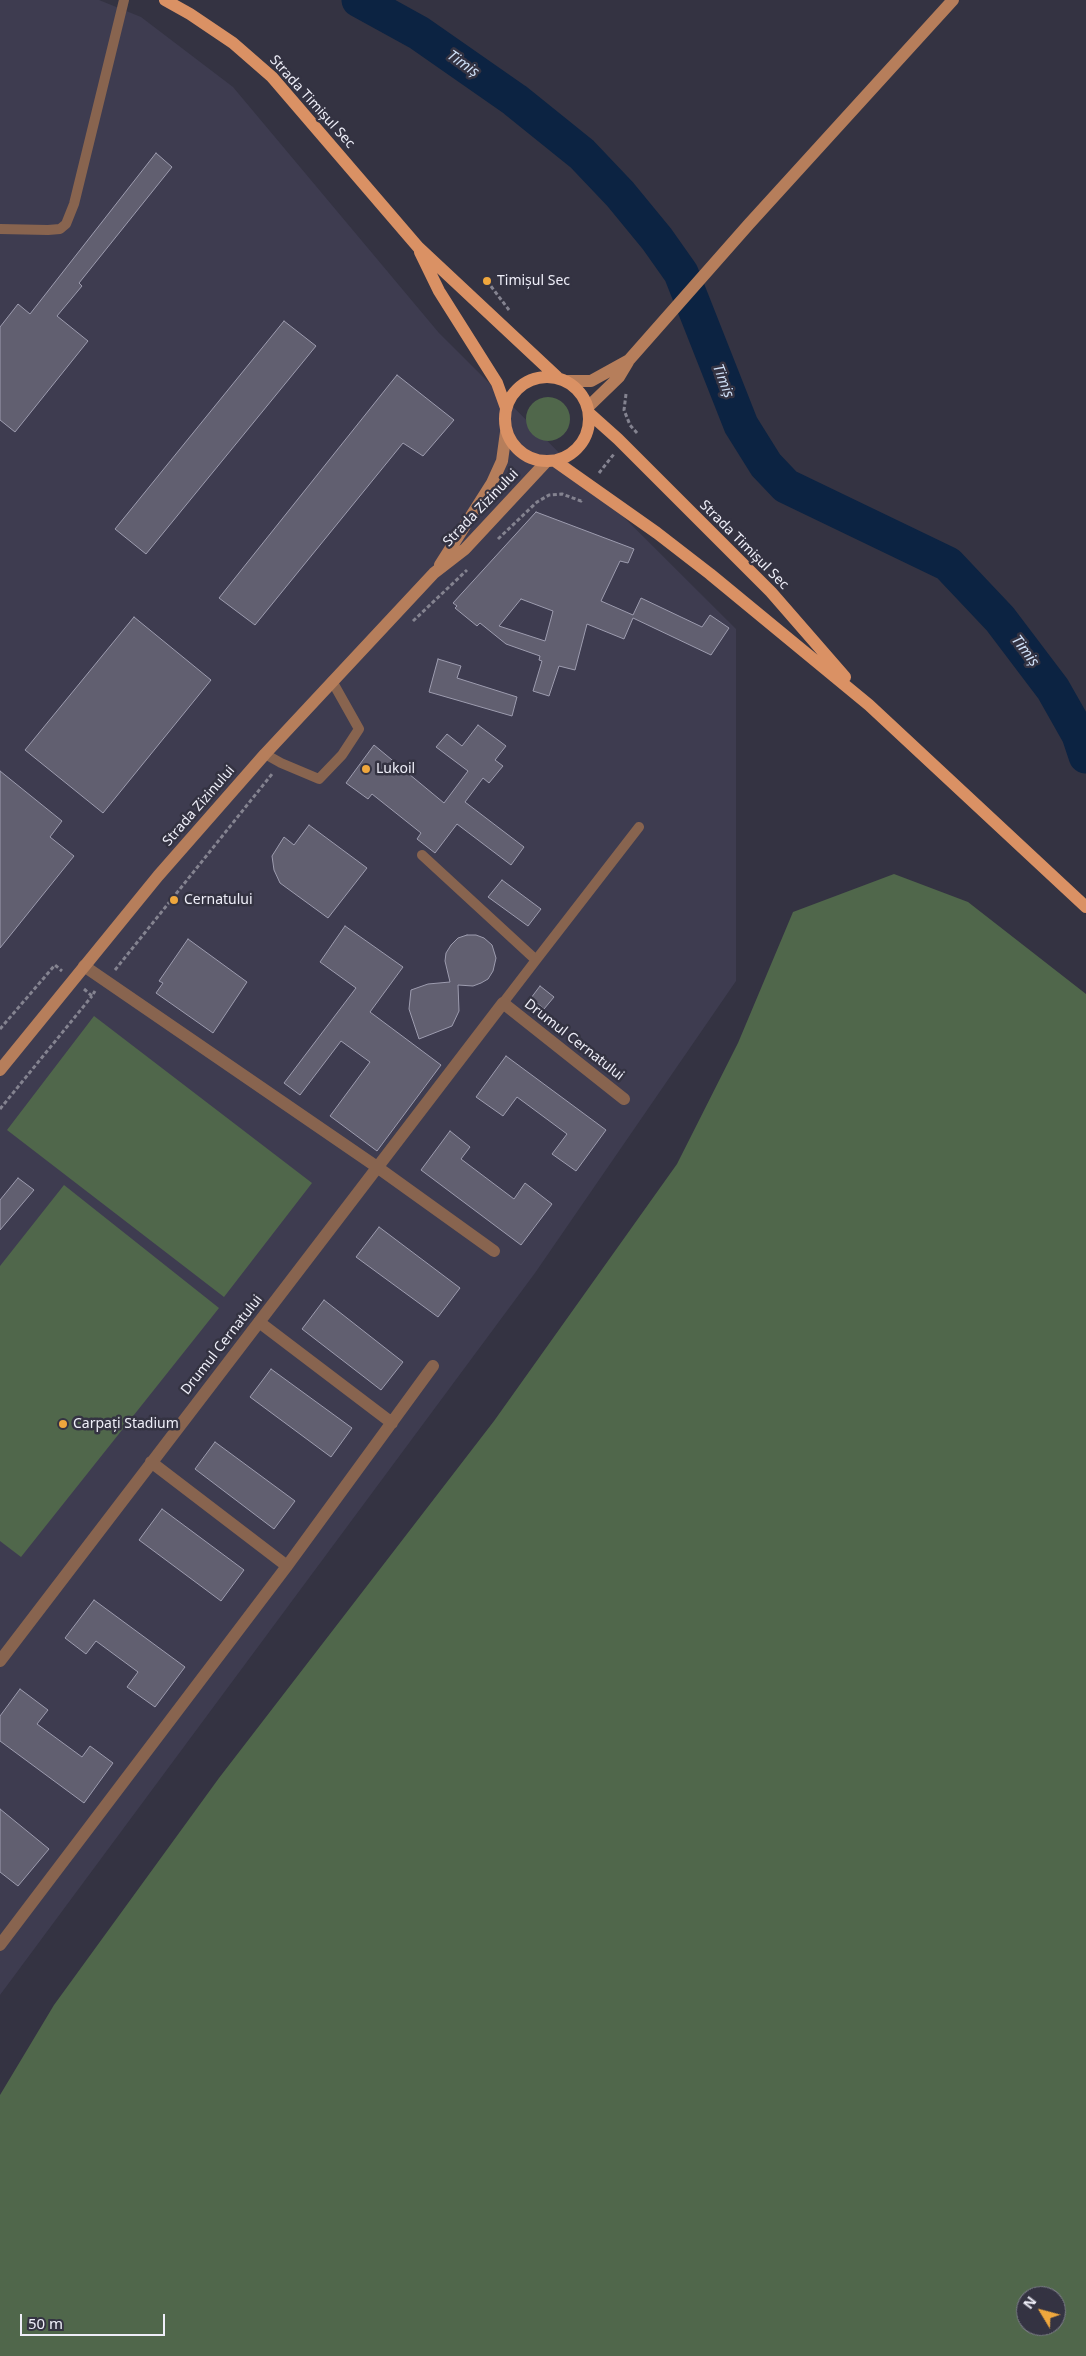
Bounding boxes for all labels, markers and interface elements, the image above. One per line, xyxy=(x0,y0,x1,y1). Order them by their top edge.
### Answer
water label: Timiș xyxy=(444,47,482,81)
street label: Strada Timișul Sec xyxy=(266,52,358,152)
place label: Timișul Sec xyxy=(497,273,570,289)
marker: Timișul Sec xyxy=(481,275,493,287)
water label: Timiș xyxy=(708,362,738,400)
street label: Strada Zizinului xyxy=(440,466,522,550)
street label: Strada Timișul Sec xyxy=(696,497,792,593)
water label: Timiș xyxy=(1007,632,1043,670)
place label: Lukoil xyxy=(376,761,415,777)
street label: Strada Zizinului xyxy=(159,762,239,850)
marker: Lukoil xyxy=(360,763,372,775)
place label: Cernatului xyxy=(184,892,253,908)
marker: Cernatului xyxy=(168,894,180,906)
street label: Drumul Cernatului xyxy=(521,996,627,1084)
street label: Drumul Cernatului xyxy=(178,1292,266,1398)
place label: Carpați Stadium xyxy=(73,1416,179,1432)
marker: Carpați Stadium xyxy=(57,1418,69,1430)
north arrow xyxy=(1016,2286,1066,2336)
text: N xyxy=(1018,2292,1040,2313)
scale bar xyxy=(22,2304,168,2336)
text: 50 m xyxy=(28,2313,63,2333)

